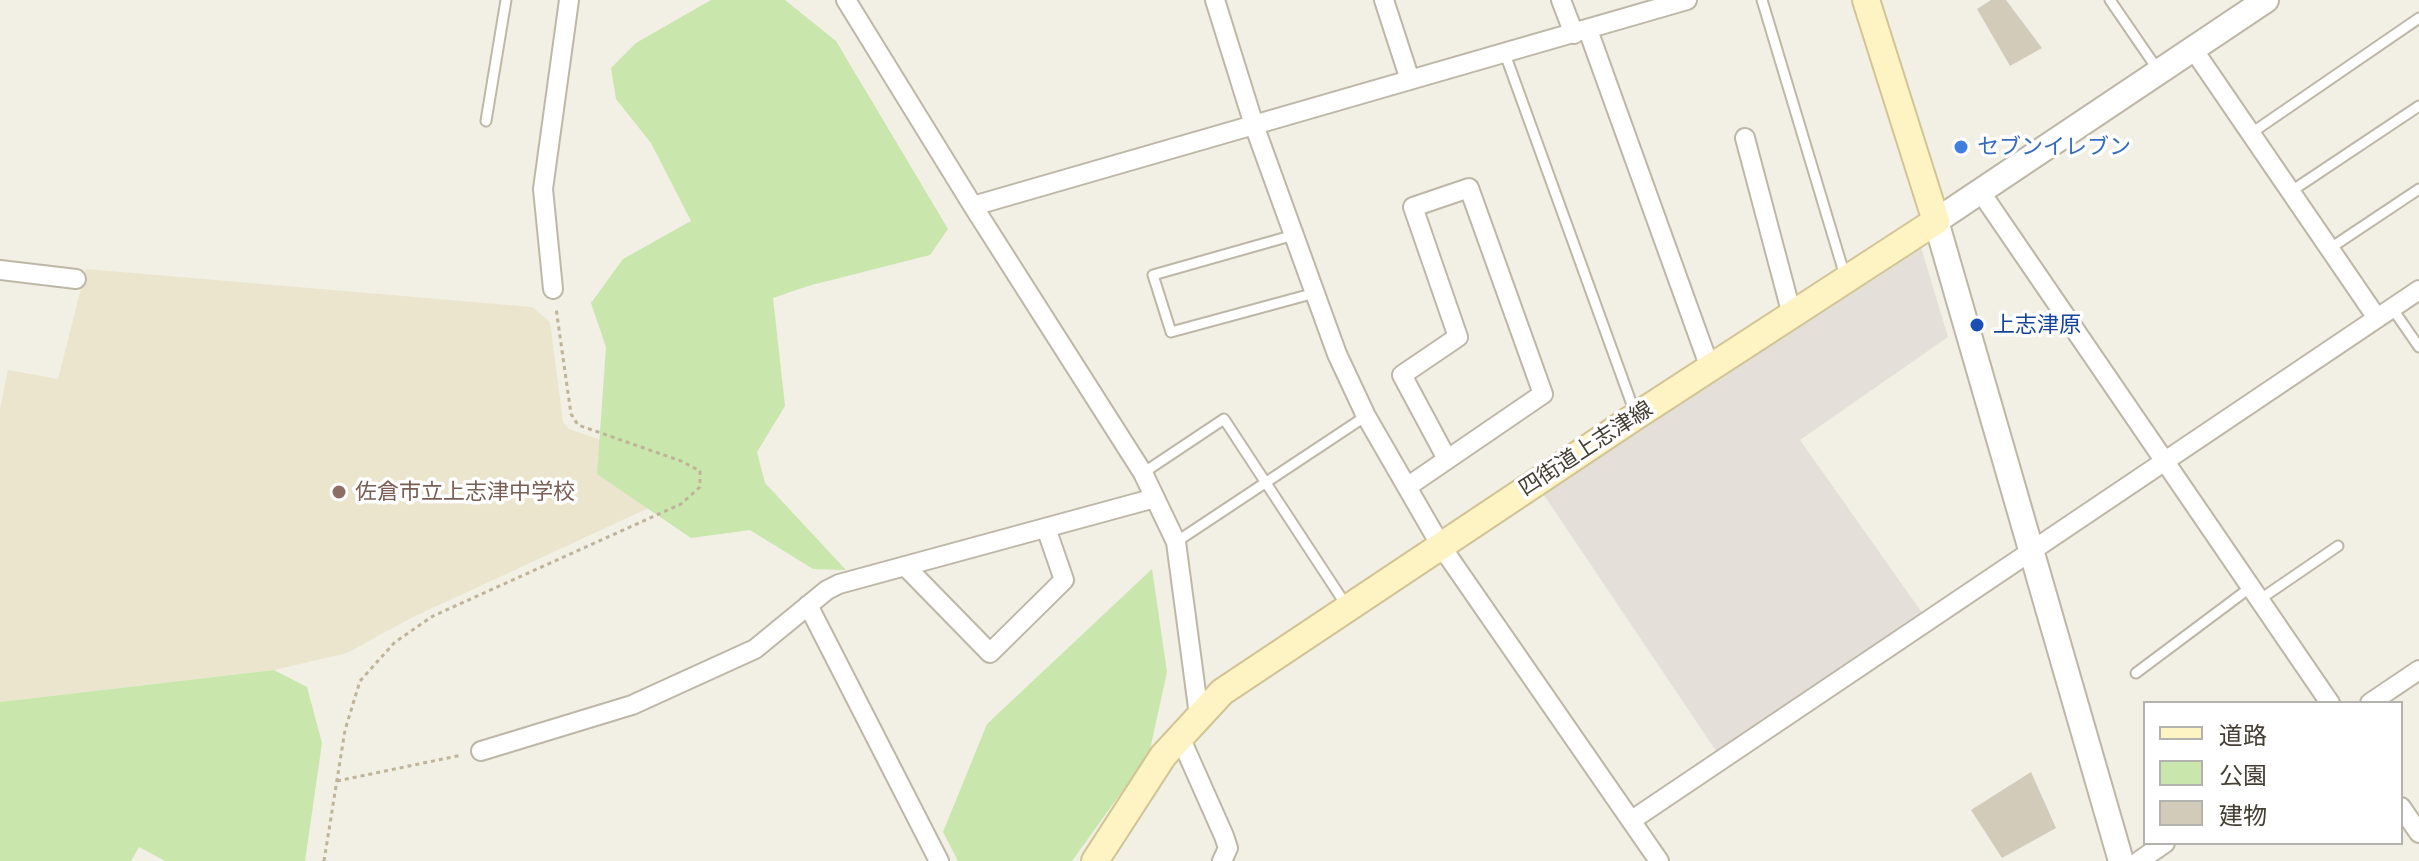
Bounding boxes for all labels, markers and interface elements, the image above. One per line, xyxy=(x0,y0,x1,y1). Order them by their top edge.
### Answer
place label: セブンイレブン xyxy=(1977,134,2131,160)
marker: セブンイレブン xyxy=(1952,138,1970,156)
place label: 上志津原 xyxy=(1993,312,2081,338)
marker: 上志津原 xyxy=(1968,316,1986,334)
street label: 四街道上志津線 xyxy=(1514,396,1658,502)
place label: 佐倉市立上志津中学校 xyxy=(355,479,575,505)
marker: 佐倉市立上志津中学校 xyxy=(330,483,348,501)
legend xyxy=(2143,701,2403,845)
text: 道路 xyxy=(2219,721,2267,750)
text: 公園 xyxy=(2219,761,2267,790)
text: 建物 xyxy=(2219,801,2267,830)

